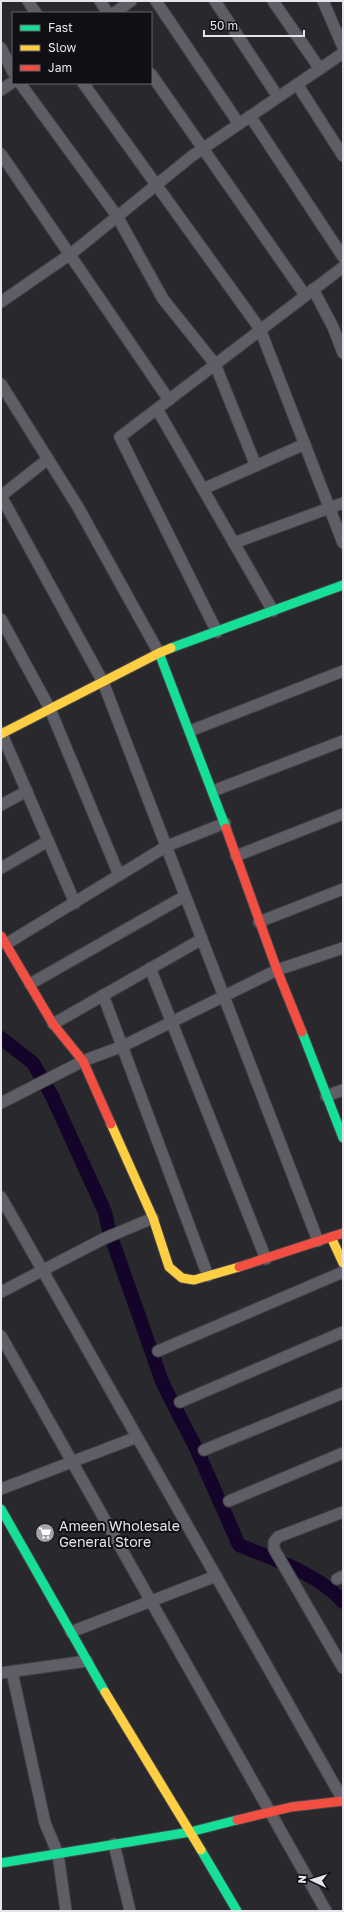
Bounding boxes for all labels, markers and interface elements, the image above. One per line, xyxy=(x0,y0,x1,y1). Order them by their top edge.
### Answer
legend xyxy=(12,12,152,84)
scale bar xyxy=(204,12,304,38)
text: 50 m xyxy=(210,18,238,33)
text: Fast xyxy=(48,20,73,35)
text: Slow xyxy=(48,40,76,55)
text: Jam xyxy=(48,60,72,75)
place label: Ameen Wholesale General Store xyxy=(59,1517,180,1550)
supermarket icon: Ameen Wholesale General Store xyxy=(34,1522,56,1544)
north arrow xyxy=(292,1860,332,1900)
text: N xyxy=(295,1875,308,1884)

